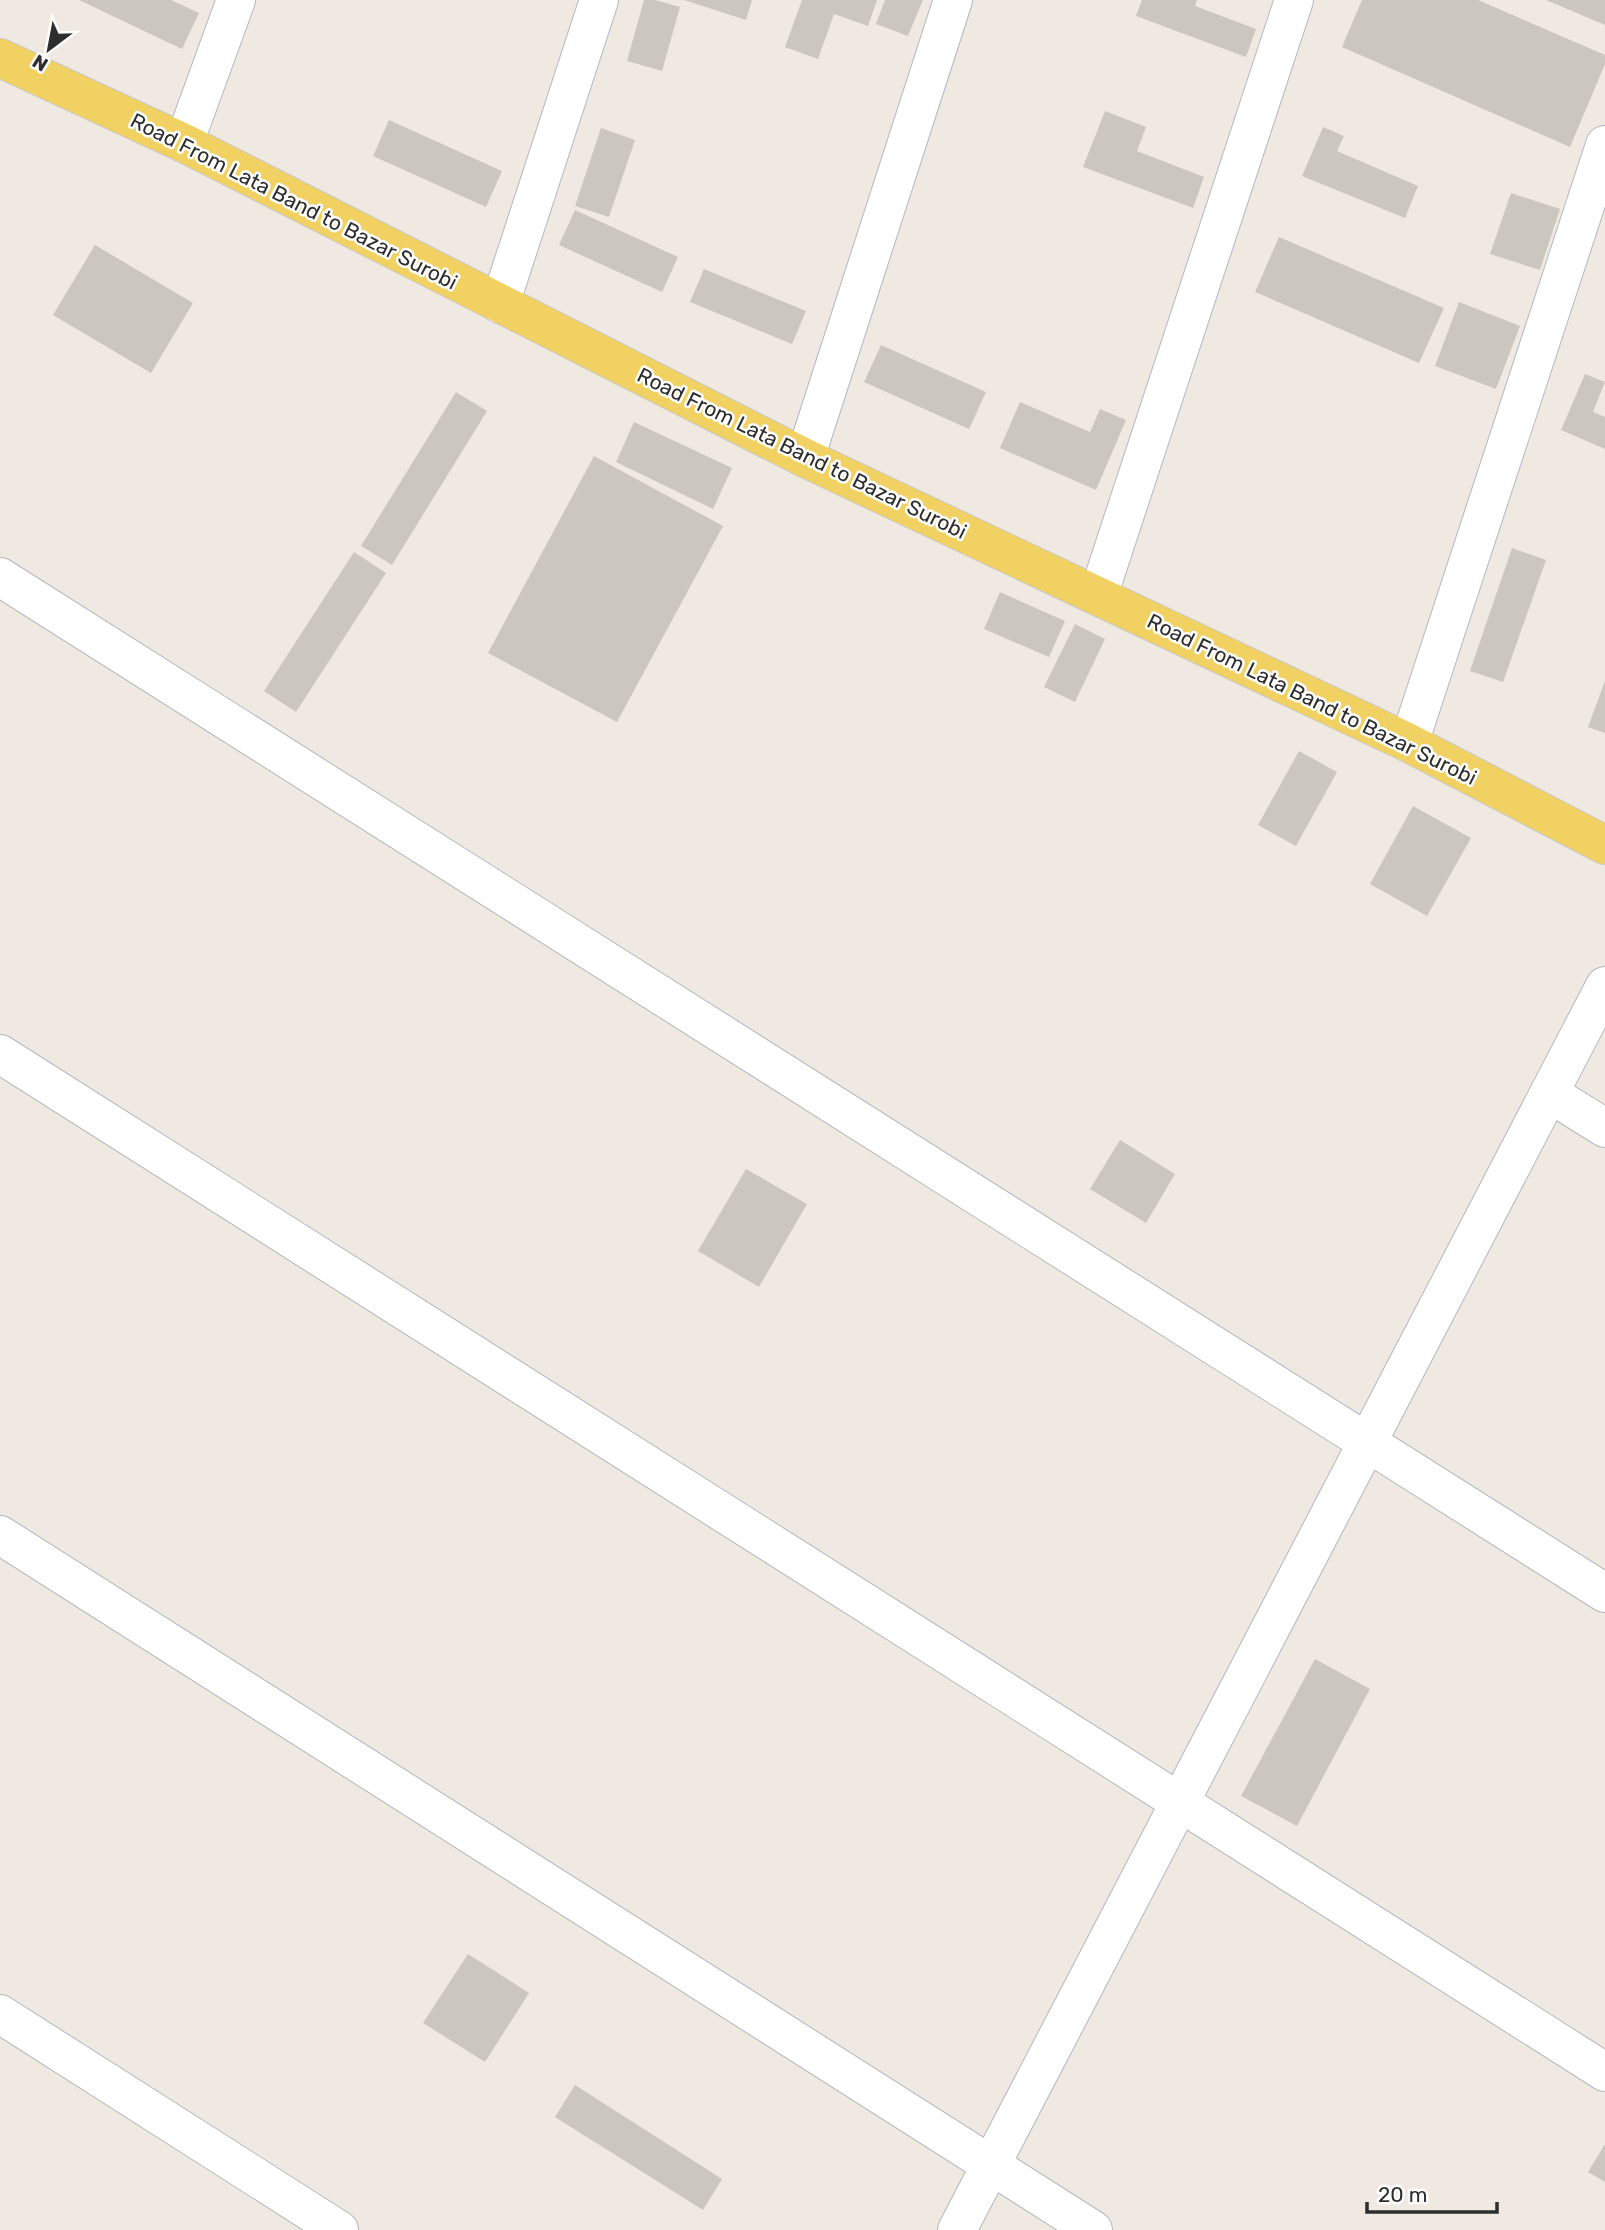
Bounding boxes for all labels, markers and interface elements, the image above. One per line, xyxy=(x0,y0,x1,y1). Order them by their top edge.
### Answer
north arrow xyxy=(14,14,84,84)
text: N xyxy=(28,50,52,76)
street label: Road From Lata Band to Bazar Surobi xyxy=(126,107,462,295)
street label: Road From Lata Band to Bazar Surobi xyxy=(633,362,971,544)
street label: Road From Lata Band to Bazar Surobi xyxy=(1143,608,1481,790)
scale bar xyxy=(1367,2170,1496,2214)
text: 20 m xyxy=(1378,2182,1427,2207)

